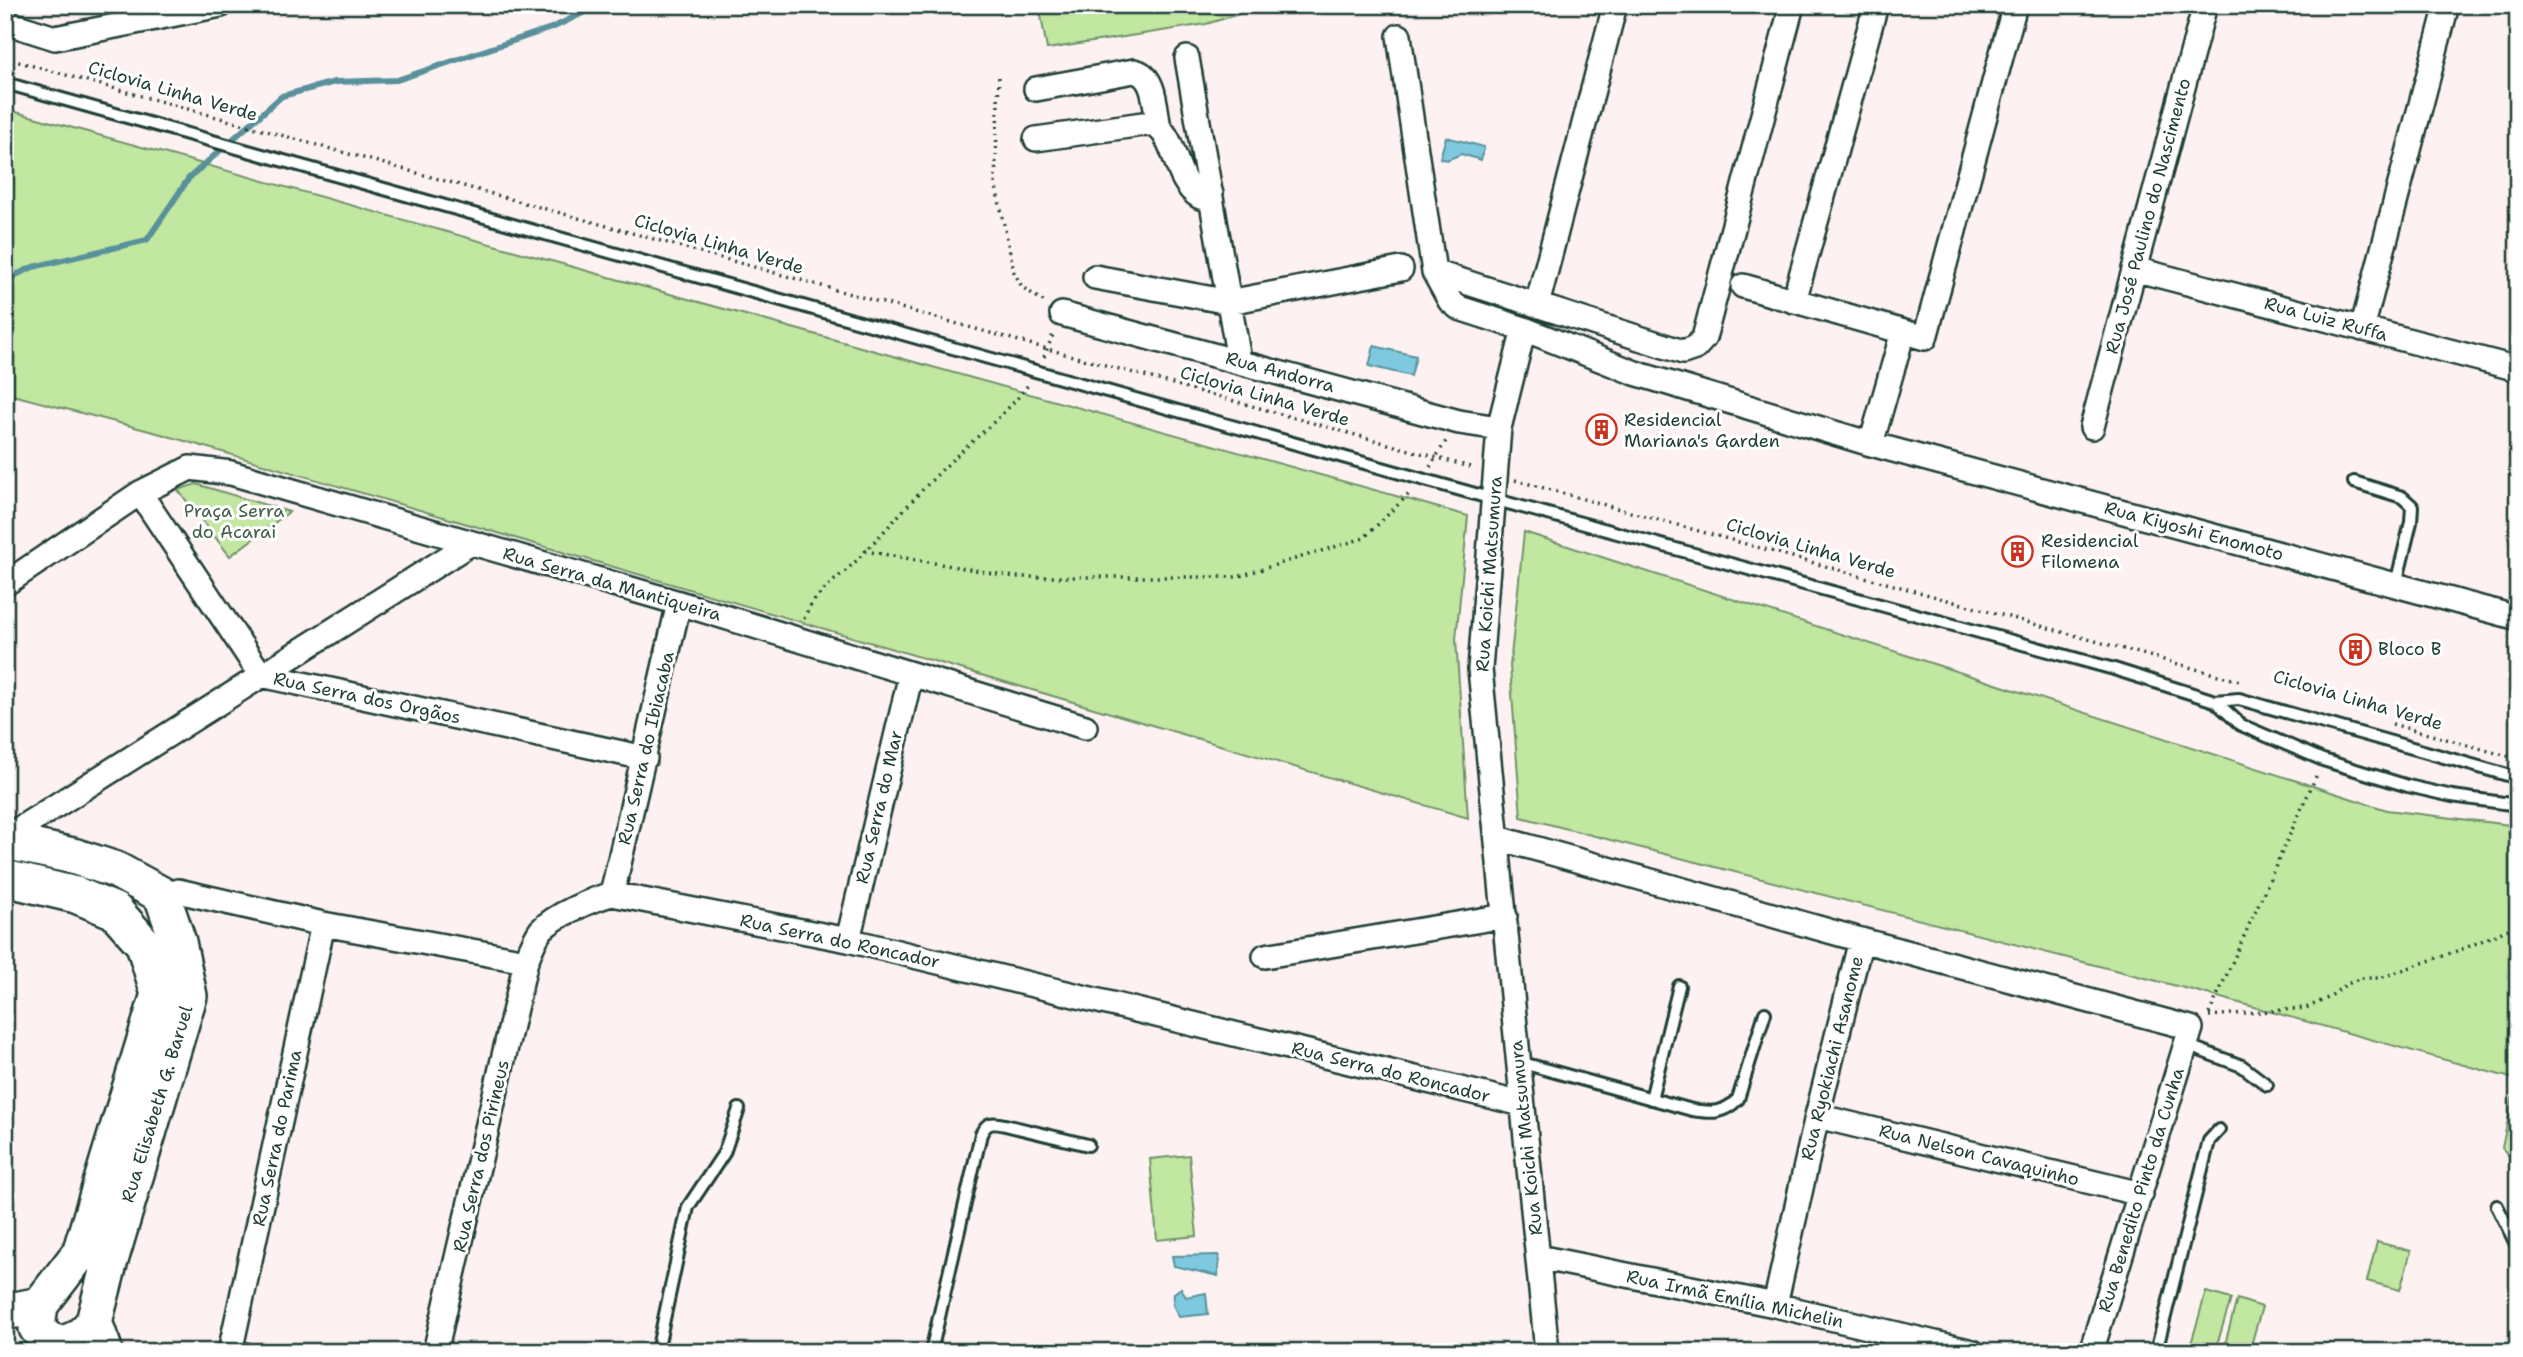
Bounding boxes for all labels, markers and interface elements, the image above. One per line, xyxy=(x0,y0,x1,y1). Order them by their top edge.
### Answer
street label: Ciclovia Linha Verde xyxy=(85,55,261,127)
street label: Rua José Paulino do Nascimento xyxy=(2100,76,2196,356)
street label: Ciclovia Linha Verde xyxy=(631,208,807,280)
street label: Rua Luiz Ruffa xyxy=(2262,291,2390,347)
street label: Rua Andorra xyxy=(1223,346,1337,398)
street label: Ciclovia Linha Verde xyxy=(1177,360,1353,432)
place label: Residencial Mariana's Garden xyxy=(1624,408,1780,453)
building icon: Residencial Mariana's Garden xyxy=(1584,413,1618,447)
street label: Rua Koichi Matsumura xyxy=(1470,475,1508,673)
street label: Rua Kiyoshi Enomoto xyxy=(2102,496,2286,566)
park label: Praça Serra do Acarai xyxy=(184,499,284,544)
street label: Ciclovia Linha Verde xyxy=(1723,512,1899,584)
place label: Residencial Filomena xyxy=(2041,529,2139,574)
building icon: Residencial Filomena xyxy=(2001,534,2035,568)
street label: Rua Serra da Mantiqueira xyxy=(500,541,724,627)
building icon: Bloco B xyxy=(2338,632,2372,666)
place label: Bloco B xyxy=(2378,637,2441,661)
street label: Rua Serra do Ibiacaba xyxy=(612,649,680,847)
street label: Ciclovia Linha Verde xyxy=(2270,664,2446,736)
street label: Rua Serra dos Orgãos xyxy=(271,666,463,730)
street label: Rua Serra do Mar xyxy=(850,728,908,886)
street label: Rua Serra do Roncador xyxy=(738,908,942,974)
street label: Rua Ryokiachi Asanome xyxy=(1795,953,1869,1163)
street label: Rua Elisabeth G. Baruel xyxy=(116,1002,199,1205)
street label: Rua Serra do Roncador xyxy=(1289,1036,1493,1108)
street label: Rua Koichi Matsumura xyxy=(1504,1039,1548,1237)
street label: Rua Serra do Parima xyxy=(247,1048,307,1228)
street label: Rua Serra dos Pirineus xyxy=(447,1058,515,1254)
street label: Rua Benedito Pinto da Cunha xyxy=(2092,1065,2190,1315)
street label: Rua Nelson Cavaquinho xyxy=(1876,1119,2082,1191)
street label: Rua Irmã Emília Michelin xyxy=(1624,1264,1846,1334)

